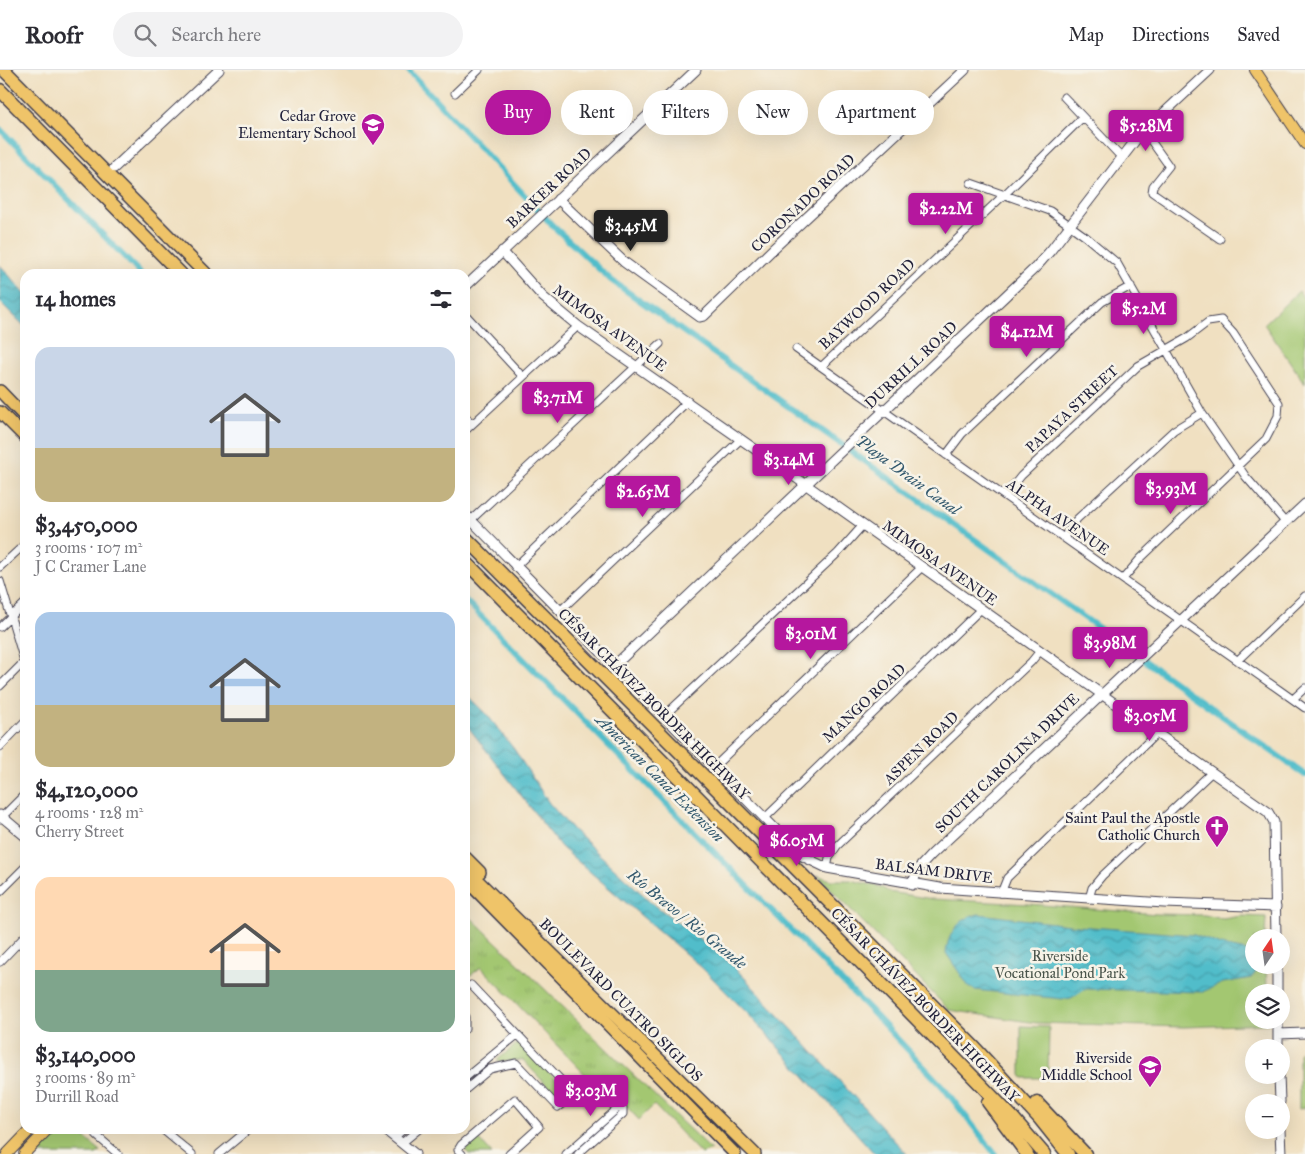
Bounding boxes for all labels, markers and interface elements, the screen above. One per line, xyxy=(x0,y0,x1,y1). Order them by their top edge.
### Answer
search box xyxy=(113,12,463,57)
text: Roofr xyxy=(25,20,83,50)
icon: search xyxy=(131,21,159,49)
text: Search here xyxy=(171,23,261,46)
text: Map xyxy=(1068,24,1104,46)
text: Directions xyxy=(1132,24,1209,46)
text: Saved xyxy=(1237,24,1280,46)
chip: Buy xyxy=(485,90,551,135)
chip: Rent xyxy=(561,90,633,135)
chip: Filters xyxy=(643,90,728,135)
chip: New xyxy=(738,90,808,135)
chip: Apartment xyxy=(818,90,934,135)
place label: Cedar Grove Elementary School xyxy=(238,107,357,142)
pin: $5.28M xyxy=(1105,109,1187,152)
school or university icon: Cedar Grove Elementary School xyxy=(360,112,386,146)
text: $5.28M xyxy=(1120,116,1172,135)
street label: BARKER ROAD xyxy=(503,144,595,232)
street label: CORONADO ROAD xyxy=(747,150,859,256)
pin: $2.22M xyxy=(905,192,987,235)
text: $2.22M xyxy=(919,199,973,218)
pin: $3.45M xyxy=(590,210,672,252)
text: $3.45M xyxy=(605,216,657,235)
street label: BAYWOOD ROAD xyxy=(815,255,919,353)
street label: MIMOSA AVENUE xyxy=(550,281,671,375)
icon: filters xyxy=(427,285,455,313)
text: 14 homes xyxy=(35,286,116,312)
pin: $5.2M xyxy=(1109,292,1179,335)
text: $5.2M xyxy=(1122,299,1166,318)
pin: $4.12M xyxy=(986,316,1068,358)
street label: DURRILL ROAD xyxy=(861,317,961,412)
text: $4.12M xyxy=(1001,322,1053,341)
street label: PAPAYA STREET xyxy=(1022,361,1122,457)
icon: home xyxy=(200,380,290,470)
pin: $3.71M xyxy=(517,382,599,424)
text: $3.71M xyxy=(533,388,583,407)
water label: Playa Drain Canal xyxy=(852,431,965,520)
pin: $3.14M xyxy=(748,444,830,486)
text: $3.14M xyxy=(763,450,815,469)
pin: $3.93M xyxy=(1130,472,1212,515)
street label: ALPHA AVENUE xyxy=(1002,474,1113,559)
pin: $2.65M xyxy=(602,476,684,518)
text: $3.93M xyxy=(1146,479,1196,498)
text: $2.65M xyxy=(616,482,670,501)
text: $3,450,000 xyxy=(35,512,138,538)
street label: MIMOSA AVENUE xyxy=(879,517,1001,610)
text: 3 rooms · 107 m² xyxy=(35,538,142,557)
text: J C Cramer Lane xyxy=(35,557,146,576)
street label: CÉSAR CHÁVEZ BORDER HIGHWAY xyxy=(555,604,754,804)
pin: $3.01M xyxy=(770,618,852,660)
text: $3.01M xyxy=(785,624,837,643)
pin: $3.98M xyxy=(1069,626,1151,669)
text: $3.98M xyxy=(1084,633,1136,652)
icon: home xyxy=(200,645,290,735)
street label: MANGO ROAD xyxy=(819,660,909,746)
street label: SOUTH CAROLINA DRIVE xyxy=(931,689,1083,837)
pin: $3.05M xyxy=(1109,700,1191,742)
text: $3.05M xyxy=(1124,706,1176,725)
street label: ASPEN ROAD xyxy=(879,708,962,789)
water label: American Canal Extension xyxy=(591,709,728,846)
text: $4,120,000 xyxy=(35,777,138,803)
text: 4 rooms · 128 m² xyxy=(35,803,144,822)
place label: Saint Paul the Apostle Catholic Church xyxy=(1065,809,1201,844)
church icon: Saint Paul the Apostle Catholic Church xyxy=(1204,814,1230,848)
text: Cherry Street xyxy=(35,822,124,841)
pin: $6.05M xyxy=(756,824,838,867)
text: $6.05M xyxy=(770,831,824,850)
street label: BALSAM DRIVE xyxy=(874,855,994,887)
water label: Río Bravo / Rio Grande xyxy=(623,865,751,974)
street label: CÉSAR CHÁVEZ BORDER HIGHWAY xyxy=(827,903,1024,1106)
icon: home xyxy=(200,910,290,1000)
street label: BOULEVARD CUATRO SIGLOS xyxy=(536,915,706,1085)
north arrow xyxy=(1245,929,1290,974)
map controls xyxy=(1245,929,1290,1139)
park label: Riverside Vocational Pond Park xyxy=(994,947,1125,982)
button: layers xyxy=(1245,984,1290,1029)
button: + xyxy=(1245,1039,1290,1084)
text: $3,140,000 xyxy=(35,1042,136,1068)
place label: Riverside Middle School xyxy=(1041,1049,1133,1084)
school or university icon: Riverside Middle School xyxy=(1137,1054,1163,1088)
text: 3 rooms · 89 m² xyxy=(35,1068,135,1087)
pin: $3.03M xyxy=(550,1074,632,1117)
text: $3.03M xyxy=(565,1081,617,1100)
text: Durrill Road xyxy=(35,1087,119,1106)
button: − xyxy=(1245,1094,1290,1139)

